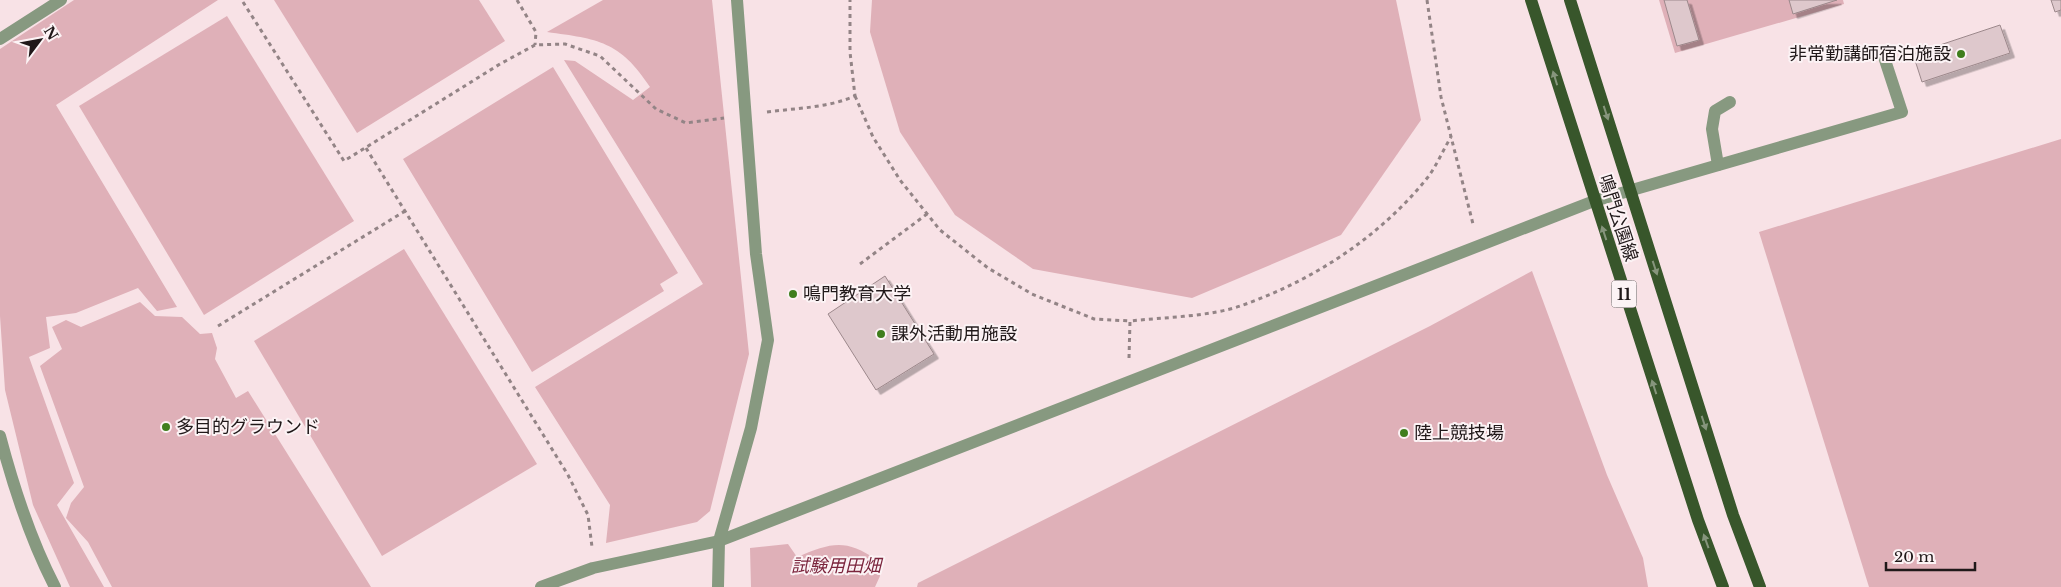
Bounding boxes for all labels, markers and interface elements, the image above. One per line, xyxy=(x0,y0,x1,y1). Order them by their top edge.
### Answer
north arrow xyxy=(15,15,65,65)
text: N xyxy=(40,23,62,43)
place label: 非常勤講師宿泊施設 xyxy=(1789,43,1951,65)
marker: 非常勤講師宿泊施設 xyxy=(1955,48,1967,60)
one-way arrow xyxy=(1551,70,1559,85)
one-way arrow xyxy=(1603,106,1611,121)
street label: 鳴門公園線 xyxy=(1594,172,1642,264)
one-way arrow xyxy=(1600,225,1607,240)
one-way arrow xyxy=(1652,261,1660,276)
road number: 11 xyxy=(1612,280,1636,308)
place label: 鳴門教育大学 xyxy=(803,283,911,305)
marker: 鳴門教育大学 xyxy=(787,288,799,300)
place label: 課外活動用施設 xyxy=(891,323,1017,345)
marker: 課外活動用施設 xyxy=(875,328,887,340)
one-way arrow xyxy=(1650,379,1658,394)
place label: 多目的グラウンド xyxy=(176,416,320,438)
one-way arrow xyxy=(1701,416,1709,431)
marker: 多目的グラウンド xyxy=(160,421,172,433)
place label: 陸上競技場 xyxy=(1414,422,1504,444)
marker: 陸上競技場 xyxy=(1398,427,1410,439)
one-way arrow xyxy=(1702,533,1710,548)
scale bar xyxy=(1886,540,1975,572)
text: 20 m xyxy=(1894,547,1934,566)
park label: 試験用田畑 xyxy=(791,555,884,577)

